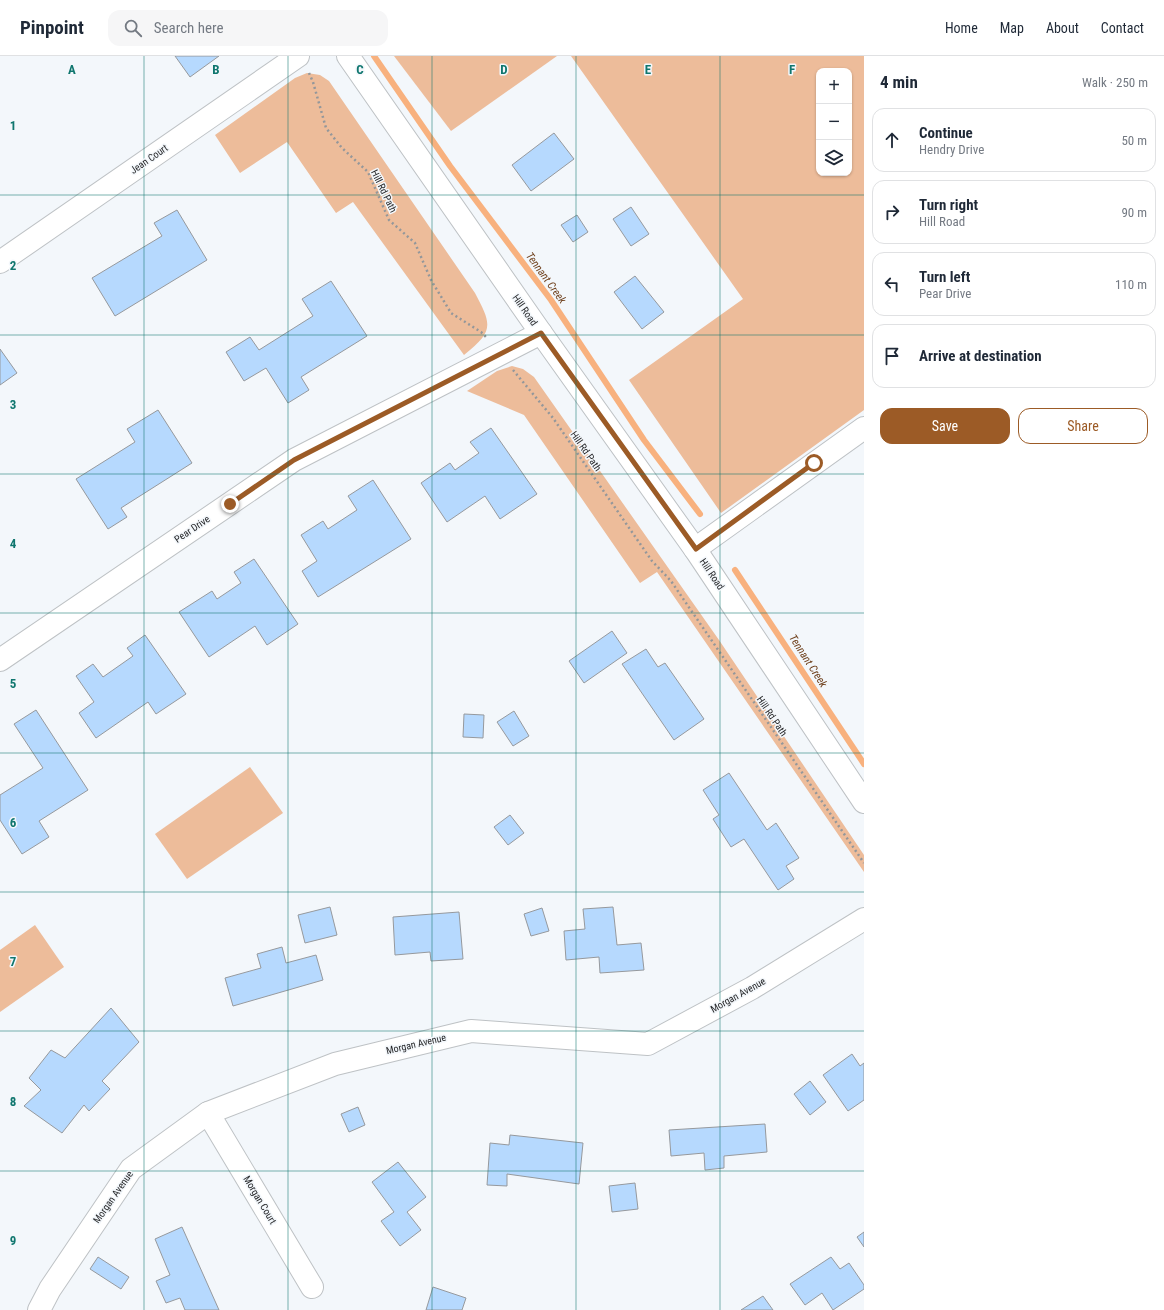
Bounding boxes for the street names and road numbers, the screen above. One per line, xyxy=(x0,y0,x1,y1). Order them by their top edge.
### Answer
street label: Jean Court xyxy=(128,142,170,176)
street label: Hill Rd Path xyxy=(369,168,399,214)
street label: Hill Road xyxy=(510,292,540,328)
street label: Hill Rd Path xyxy=(568,429,604,473)
street label: Pear Drive xyxy=(172,513,212,545)
street label: Hill Road xyxy=(698,556,726,592)
street label: Hill Rd Path xyxy=(755,694,790,738)
street label: Morgan Avenue xyxy=(709,975,768,1015)
street label: Morgan Avenue xyxy=(385,1032,447,1056)
street label: Morgan Avenue xyxy=(91,1169,135,1225)
street label: Morgan Court xyxy=(241,1174,279,1226)

